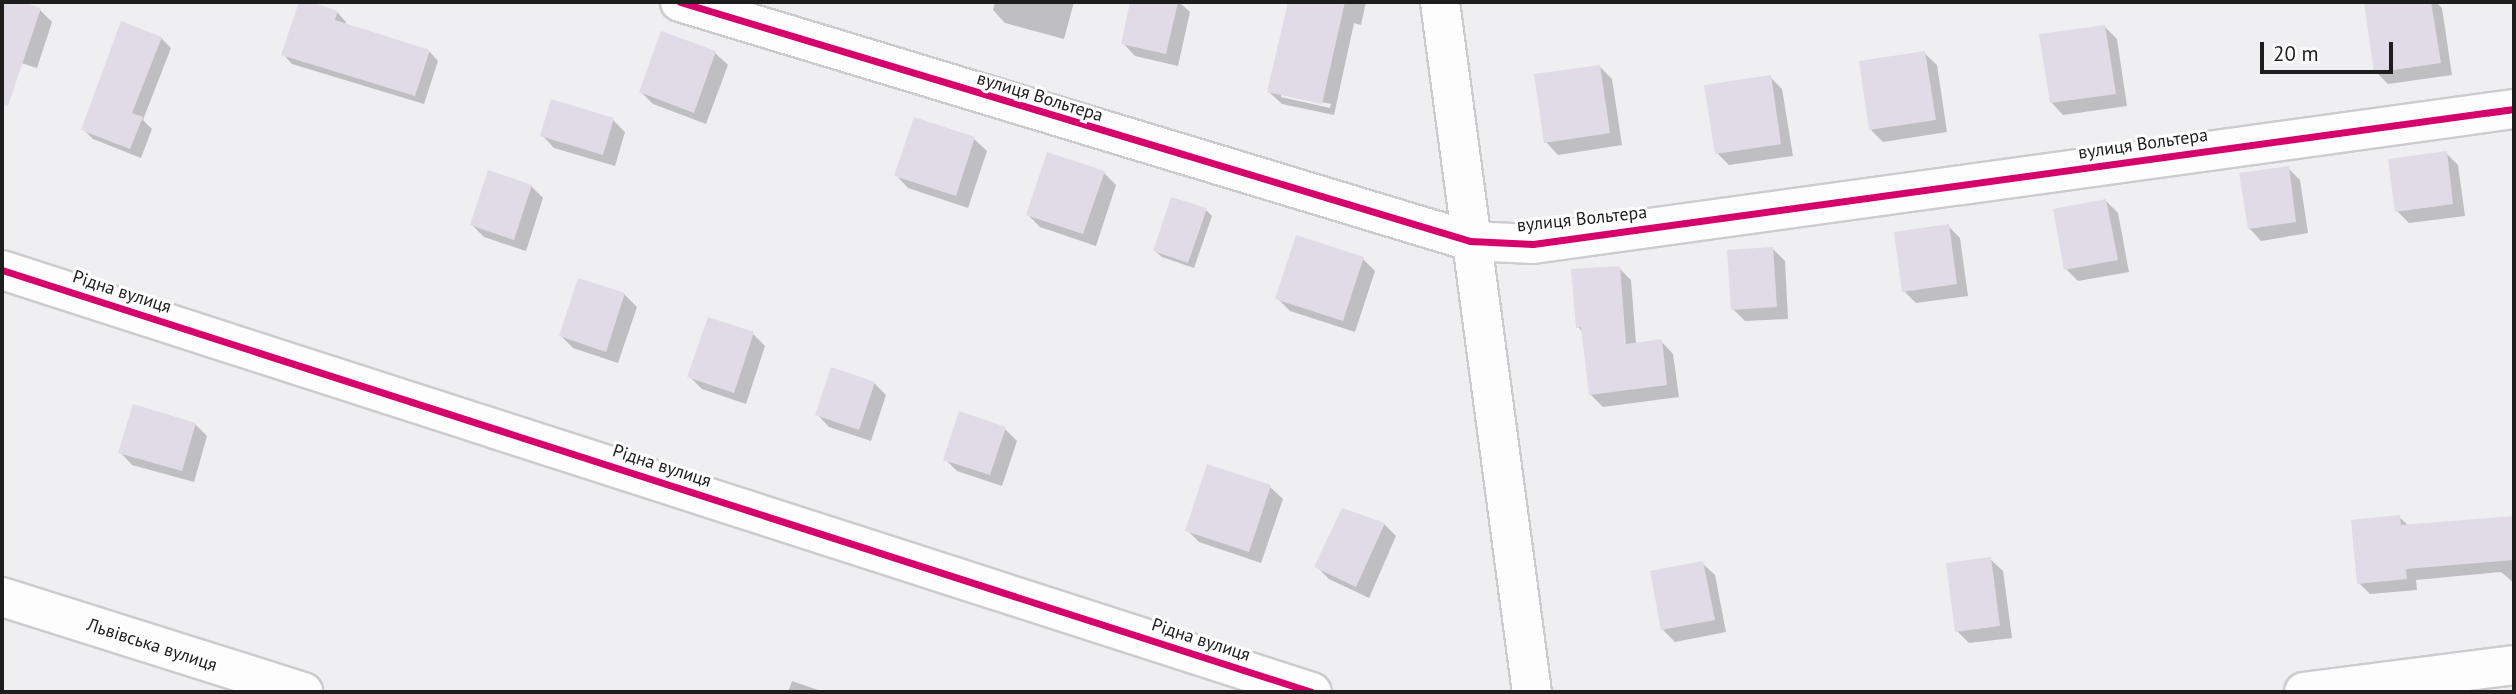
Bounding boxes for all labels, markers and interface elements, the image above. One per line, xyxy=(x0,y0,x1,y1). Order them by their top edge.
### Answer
scale bar xyxy=(2264,28,2397,72)
text: 20 m xyxy=(2273,40,2319,67)
street label: вулиця Вольтера xyxy=(974,68,1106,126)
street label: вулиця Вольтера xyxy=(2077,124,2209,164)
street label: вулиця Вольтера xyxy=(1516,201,1648,237)
street label: Рідна вулиця xyxy=(70,266,174,318)
street label: Рідна вулиця xyxy=(610,440,714,492)
street label: Львівська вулиця xyxy=(84,614,220,676)
street label: Рідна вулиця xyxy=(1149,614,1253,666)

